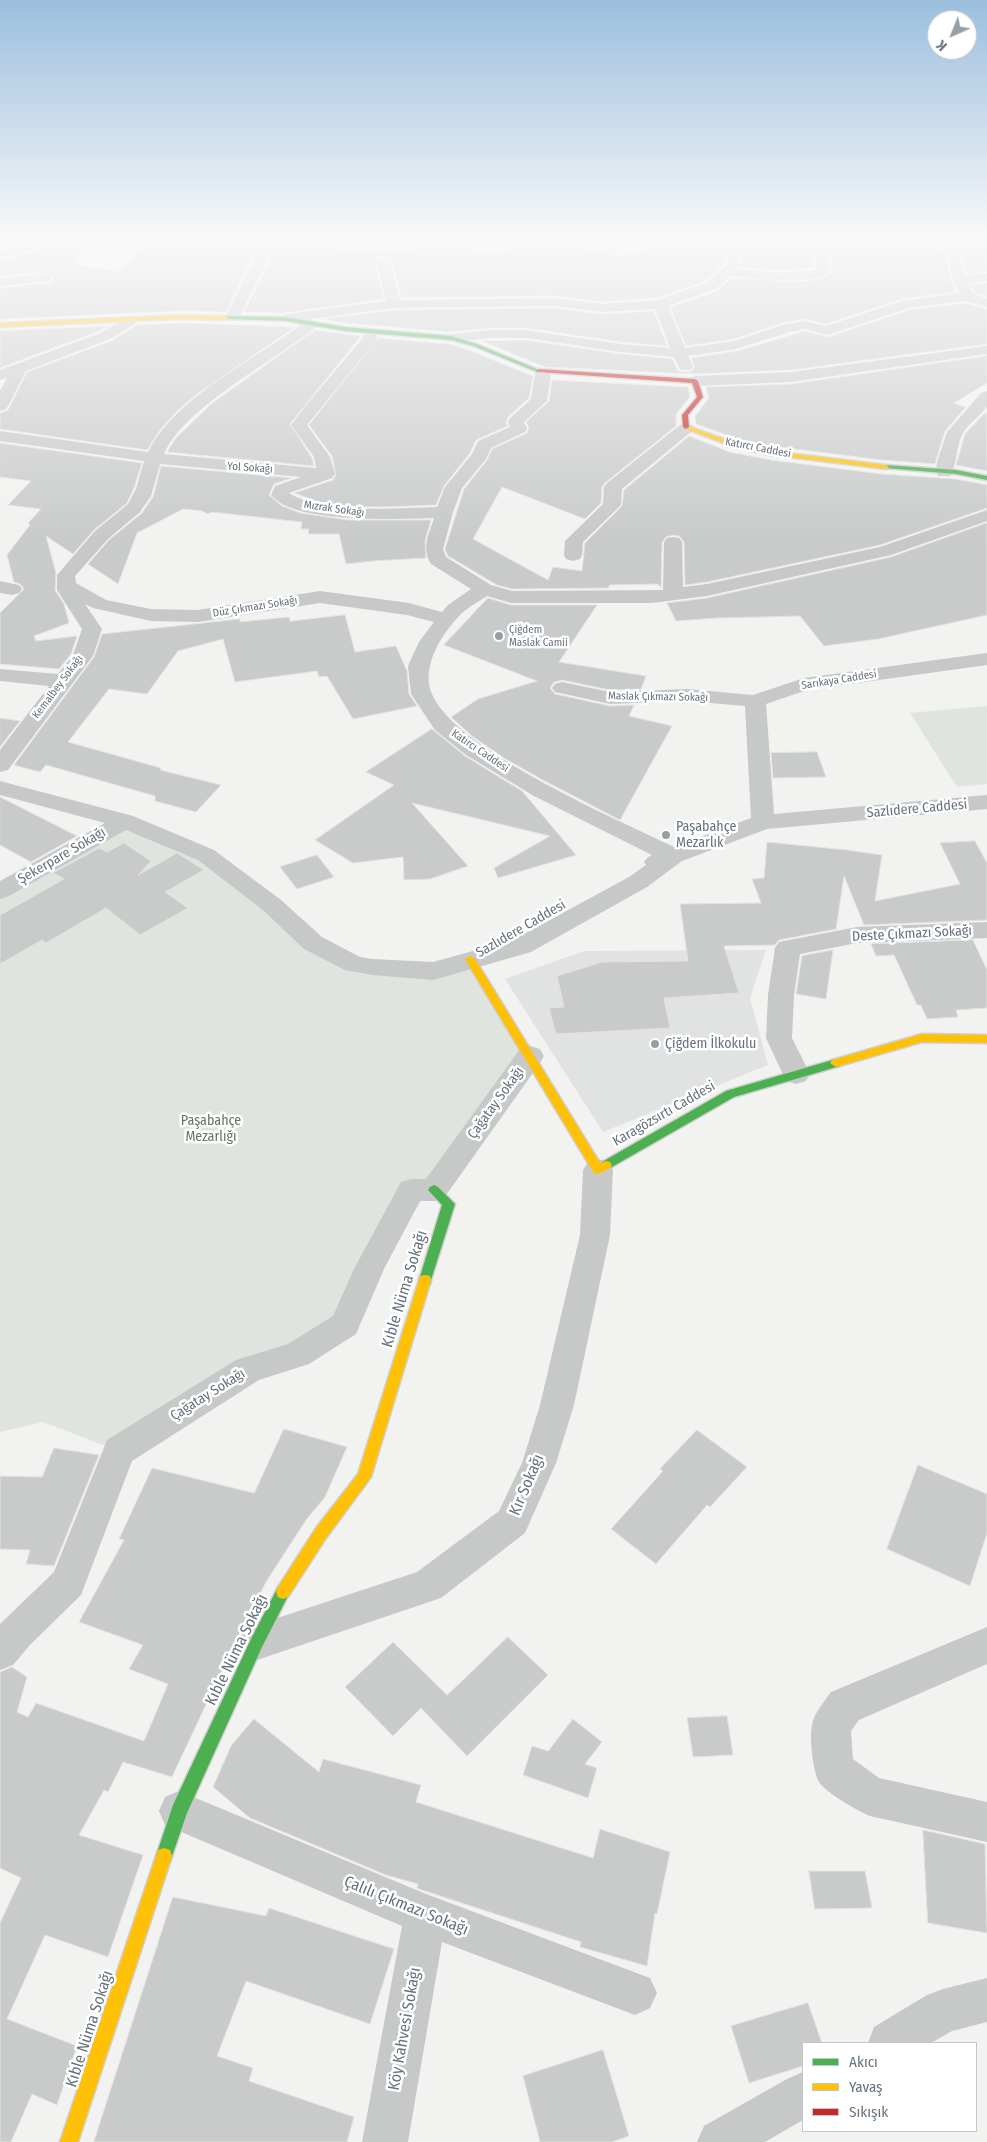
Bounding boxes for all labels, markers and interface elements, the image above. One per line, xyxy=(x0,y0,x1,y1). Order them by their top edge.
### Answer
north arrow xyxy=(927,10,977,60)
text: K xyxy=(933,36,951,54)
street label: Katırcı Caddesi xyxy=(724,435,792,461)
street label: Yol Sokağı xyxy=(227,460,273,476)
street label: Mızrak Sokağı xyxy=(303,498,365,520)
street label: Düz Çıkmazı Sokağı xyxy=(212,594,298,620)
place label: Çiğdem Maslak Camii xyxy=(509,623,568,649)
marker: Çiğdem Maslak Camii xyxy=(493,630,505,642)
street label: Kemalbey Sokağı xyxy=(30,653,86,721)
street label: Sarıkaya Caddesi xyxy=(800,668,878,692)
street label: Maslak Çıkmazı Sokağı xyxy=(608,690,708,704)
street label: Katırcı Caddesi xyxy=(449,727,511,775)
street label: Sazlıdere Caddesi xyxy=(866,796,968,822)
place label: Paşabahçe Mezarlık xyxy=(676,819,736,852)
street label: Şekerpare Sokağı xyxy=(15,824,109,888)
marker: Paşabahçe Mezarlık xyxy=(660,829,672,841)
street label: Sazlıdere Caddesi xyxy=(473,896,569,962)
street label: Deste Çıkmazı Sokağı xyxy=(852,922,972,946)
place label: Çiğdem İlkokulu xyxy=(665,1036,756,1052)
marker: Çiğdem İlkokulu xyxy=(649,1038,661,1050)
street label: Çağatay Sokağı xyxy=(464,1064,528,1142)
street label: Karagözsırtı Caddesi xyxy=(610,1078,718,1150)
park label: Paşabahçe Mezarlığı xyxy=(181,1113,241,1146)
street label: Kıble Nüma Sokağı xyxy=(378,1228,432,1350)
street label: Çağatay Sokağı xyxy=(168,1365,248,1425)
street label: Kır Sokağı xyxy=(506,1451,548,1519)
street label: Kıble Nüma Sokağı xyxy=(202,1591,272,1709)
street label: Çalılı Çıkmazı Sokağı xyxy=(341,1872,471,1940)
street label: Köy Kahvesi Sokağı xyxy=(385,1966,425,2092)
street label: Kıble Nüma Sokağı xyxy=(62,1968,118,2090)
legend xyxy=(802,2042,977,2132)
text: Akıcı xyxy=(849,2053,878,2071)
text: Yavaş xyxy=(849,2078,883,2096)
text: Sıkışık xyxy=(849,2103,888,2121)

